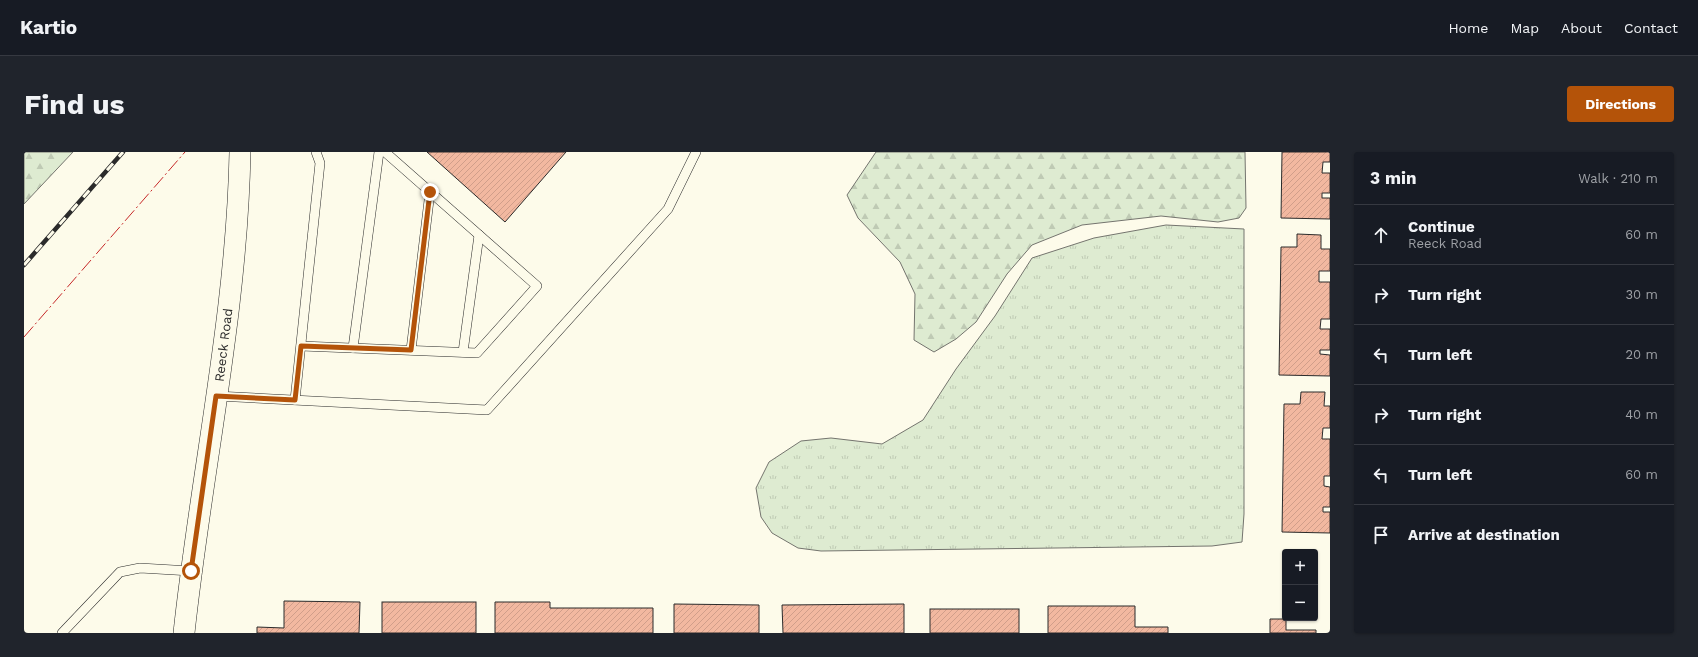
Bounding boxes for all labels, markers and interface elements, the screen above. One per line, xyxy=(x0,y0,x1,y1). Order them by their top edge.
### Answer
text: Kartio xyxy=(20,16,77,39)
text: Home xyxy=(1448,20,1488,36)
text: Map xyxy=(1510,20,1539,36)
text: About xyxy=(1561,20,1602,36)
text: Contact xyxy=(1624,20,1678,36)
button: Directions xyxy=(1567,86,1674,122)
text: Find us xyxy=(24,88,124,121)
text: 3 min xyxy=(1370,168,1416,188)
text: Walk · 210 m xyxy=(1578,171,1658,186)
route end xyxy=(421,183,439,201)
text: Continue xyxy=(1408,218,1475,236)
icon: ahead xyxy=(1370,224,1392,246)
text: 60 m xyxy=(1625,227,1658,242)
text: Reeck Road xyxy=(1408,236,1482,251)
icon: right xyxy=(1370,284,1392,306)
text: Turn right xyxy=(1408,286,1481,304)
text: 30 m xyxy=(1626,287,1658,302)
street label: Reeck Road xyxy=(212,307,235,383)
icon: left xyxy=(1370,344,1392,366)
text: Turn left xyxy=(1408,346,1472,364)
text: 20 m xyxy=(1626,347,1658,362)
icon: right xyxy=(1370,404,1392,426)
text: Turn right xyxy=(1408,406,1481,424)
text: 40 m xyxy=(1625,407,1658,422)
icon: left xyxy=(1370,464,1392,486)
text: Turn left xyxy=(1408,466,1472,484)
text: 60 m xyxy=(1625,467,1658,482)
icon: arrive xyxy=(1370,524,1392,546)
text: Arrive at destination xyxy=(1408,526,1560,544)
map controls xyxy=(1282,549,1318,621)
button: + xyxy=(1282,549,1318,585)
route start xyxy=(182,562,200,580)
button: − xyxy=(1282,585,1318,621)

